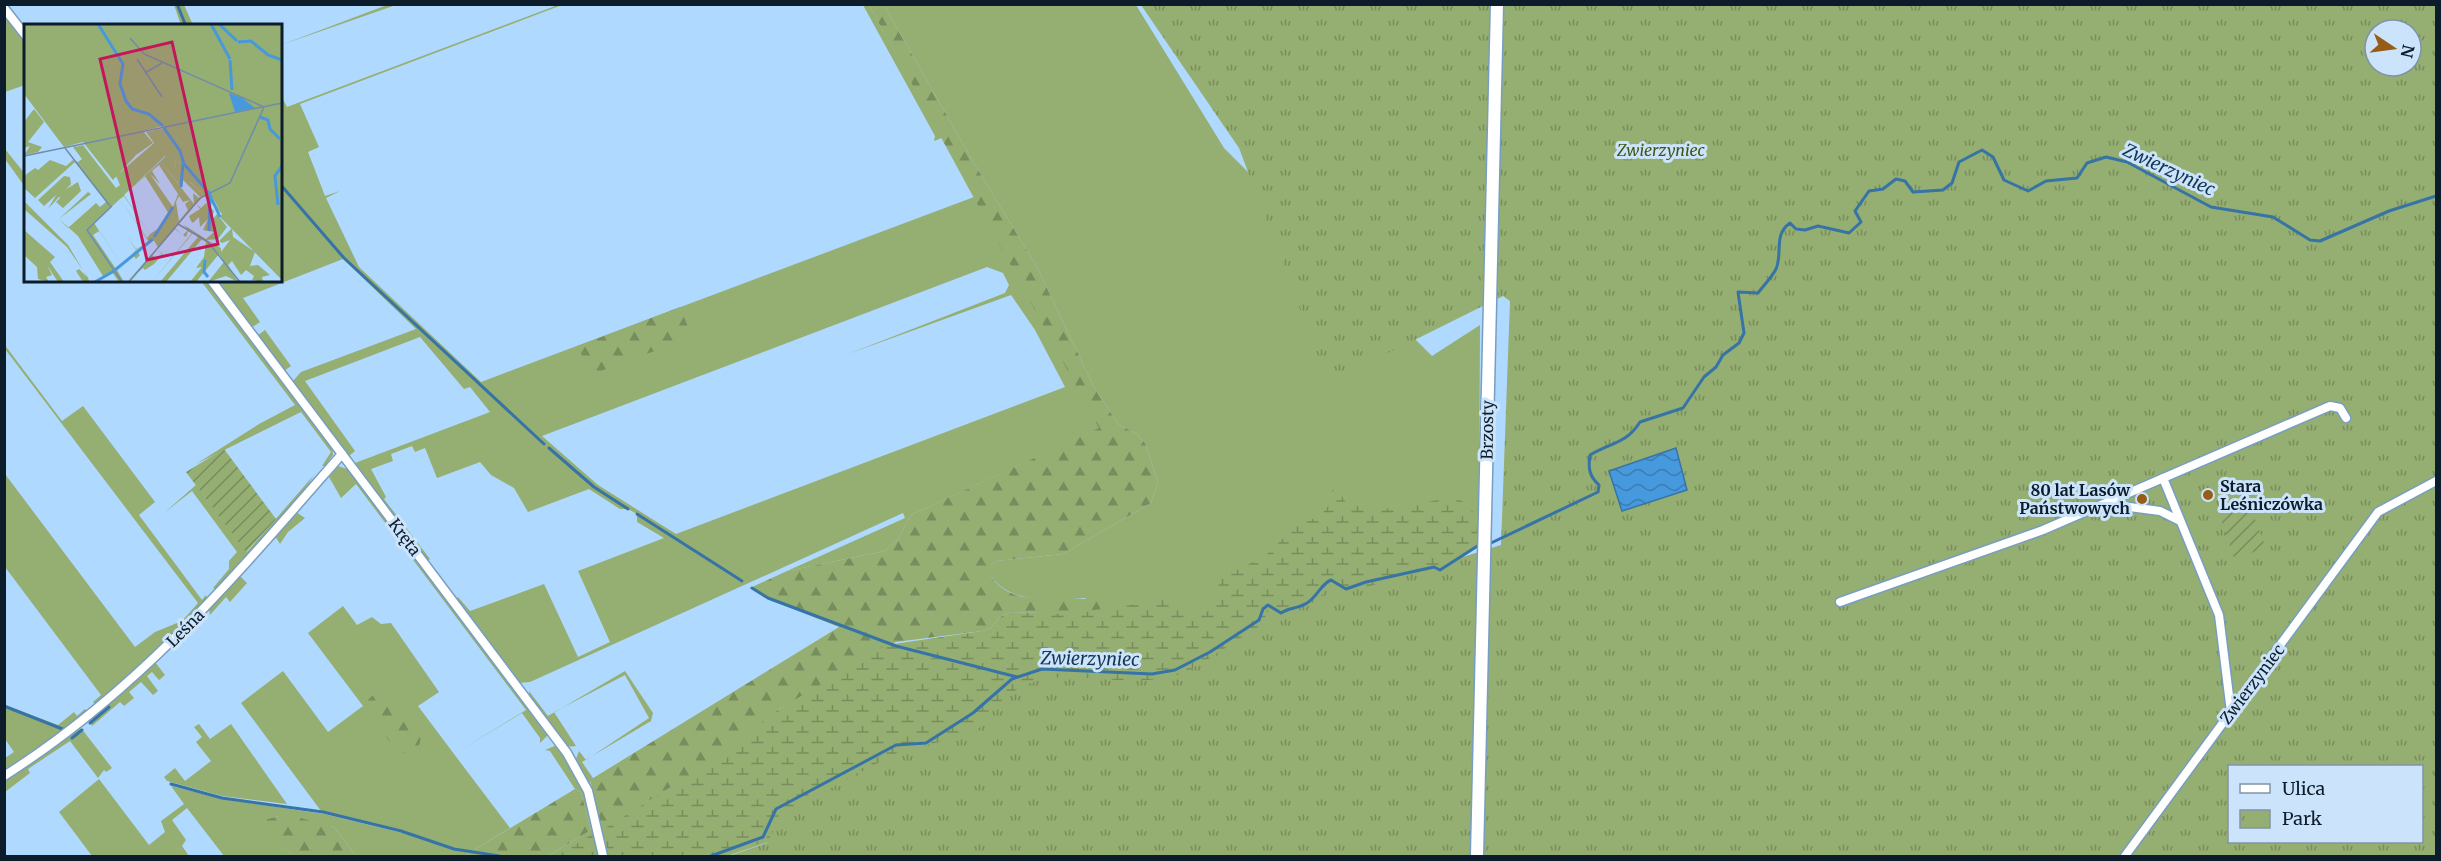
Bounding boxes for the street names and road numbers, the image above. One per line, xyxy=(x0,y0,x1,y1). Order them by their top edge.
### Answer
street label: Brzosty xyxy=(1476,399,1498,460)
street label: Kręta xyxy=(384,514,426,560)
street label: Leśna xyxy=(162,605,208,651)
street label: Zwierzyniec xyxy=(2216,640,2288,728)

